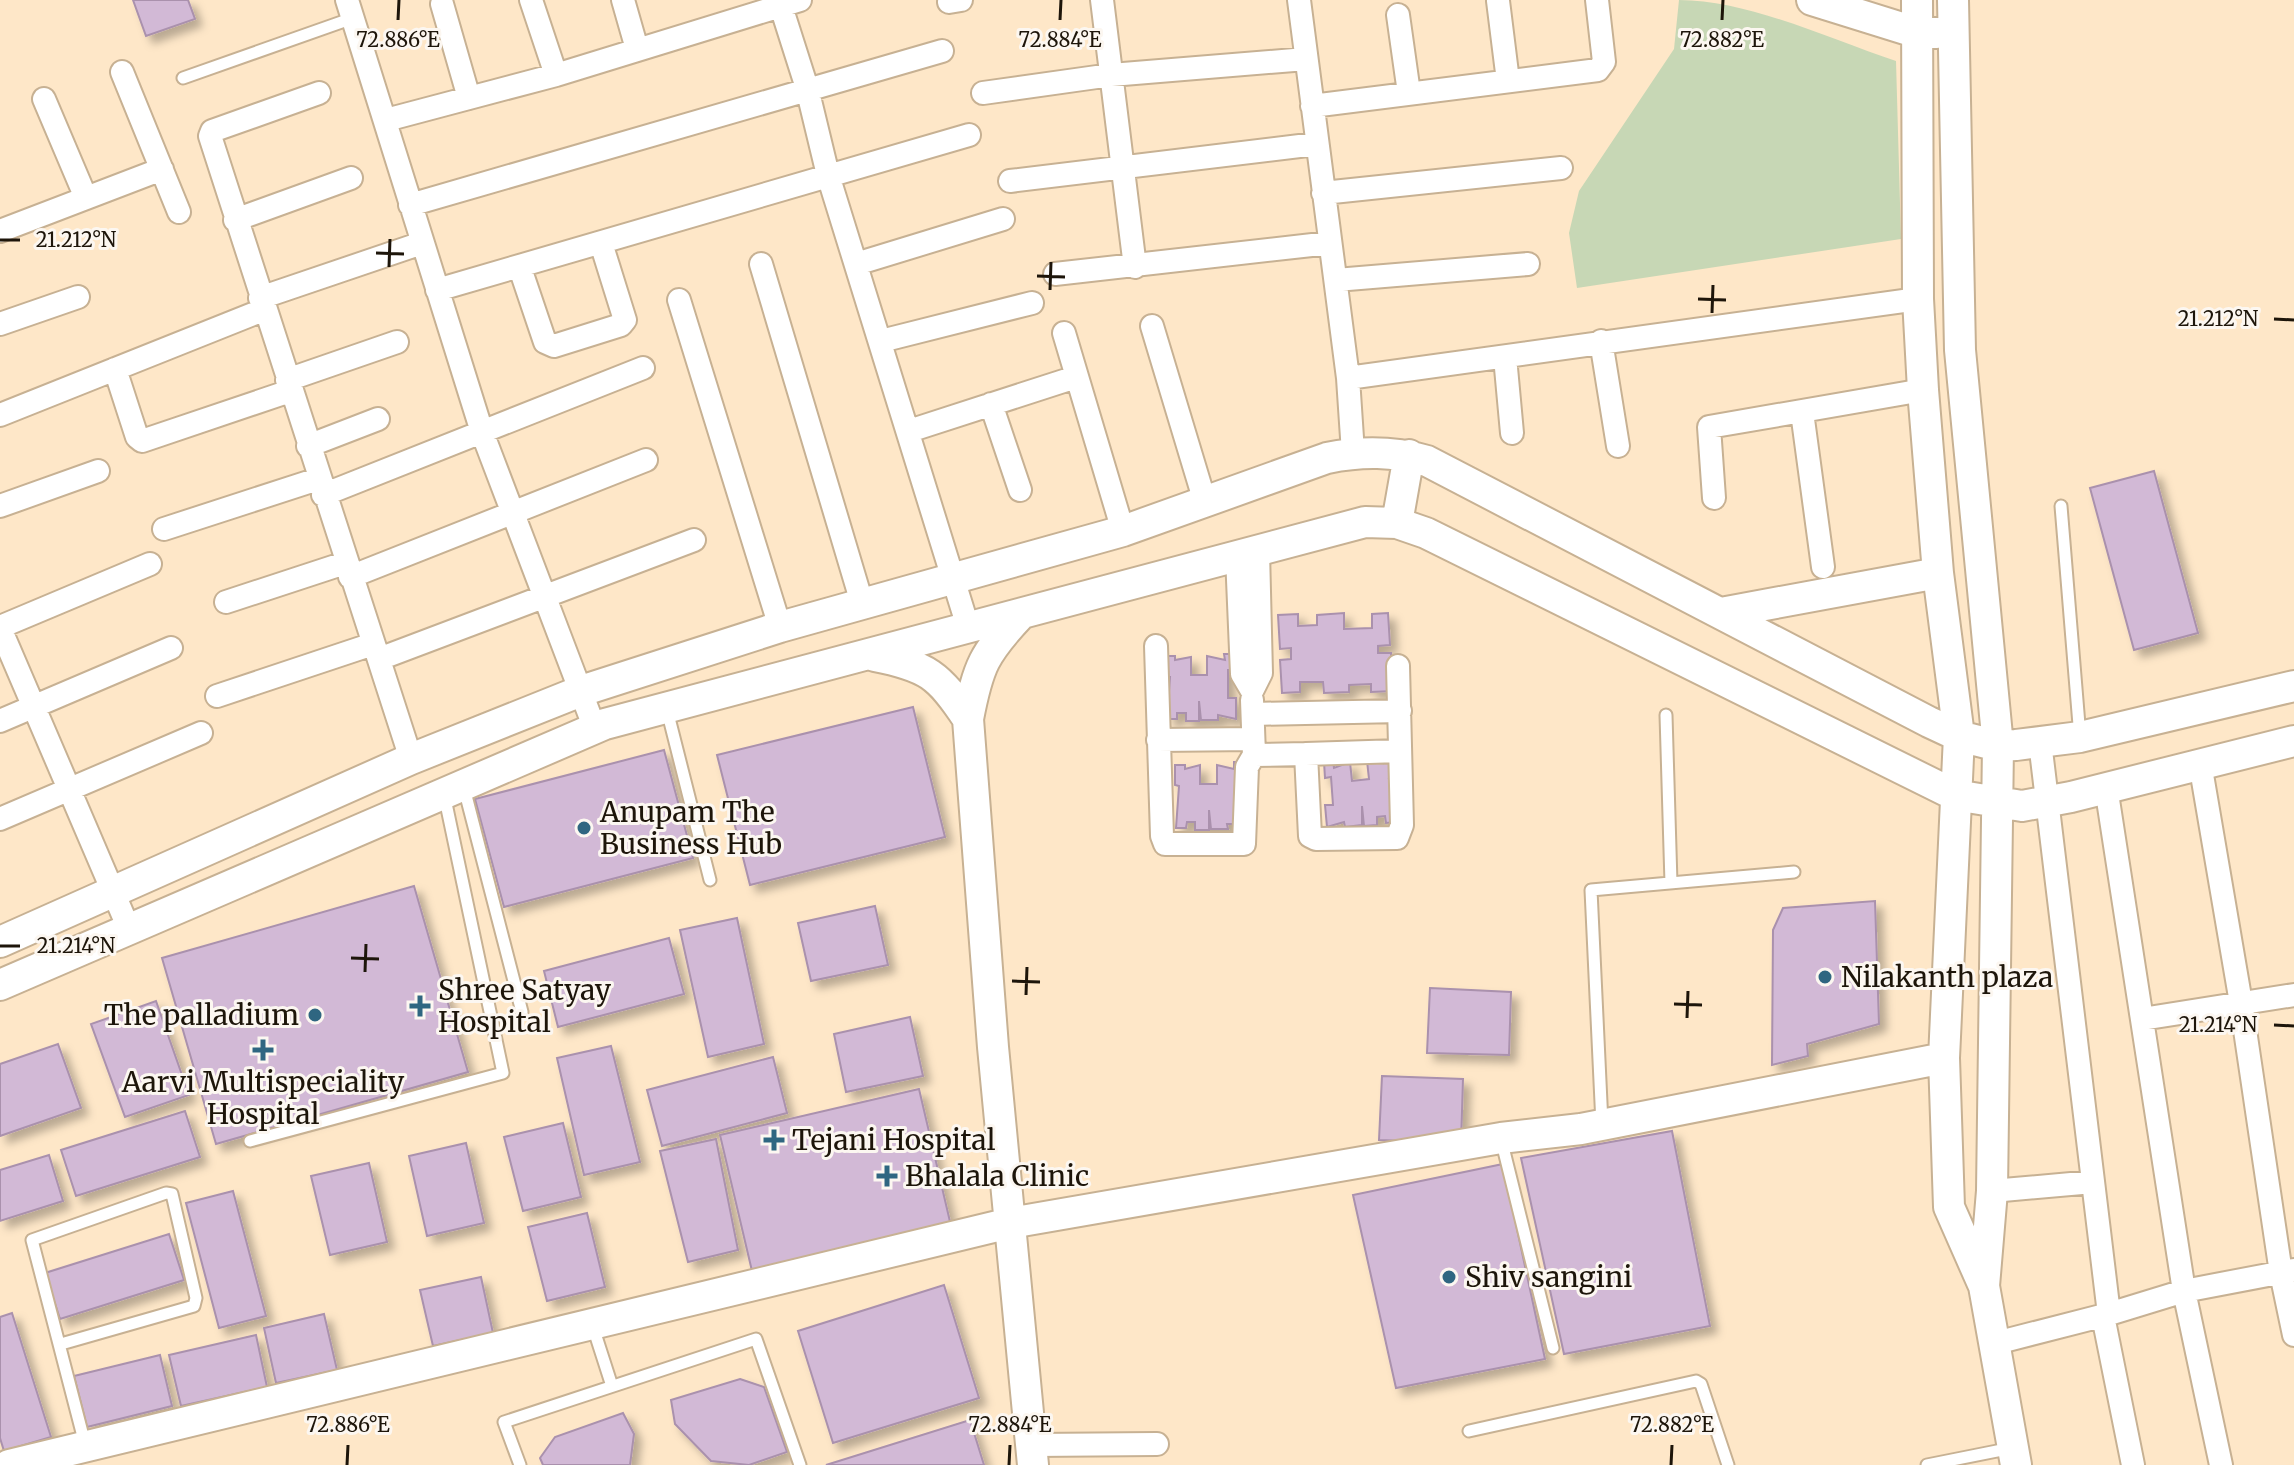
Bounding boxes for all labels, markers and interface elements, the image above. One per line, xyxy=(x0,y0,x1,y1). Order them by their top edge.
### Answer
text: 72.886°E xyxy=(356,27,440,52)
text: 72.884°E xyxy=(1019,27,1102,52)
text: 72.882°E xyxy=(1680,27,1764,52)
text: 21.212°N xyxy=(36,227,117,252)
text: 21.212°N xyxy=(2178,306,2259,331)
place label: Anupam The Business Hub xyxy=(599,794,782,862)
marker: Anupam The Business Hub xyxy=(575,819,593,837)
text: 21.214°N xyxy=(37,933,116,958)
place label: Nilakanth plaza xyxy=(1841,959,2053,995)
marker: Nilakanth plaza xyxy=(1816,968,1834,986)
place label: Shree Satyay Hospital xyxy=(438,972,612,1040)
marker: Shree Satyay Hospital xyxy=(409,995,431,1017)
place label: The palladium xyxy=(104,997,299,1033)
marker: The palladium xyxy=(306,1006,324,1024)
text: 21.214°N xyxy=(2179,1012,2258,1037)
marker: Aarvi Multispeciality Hospital xyxy=(252,1039,274,1061)
place label: Aarvi Multispeciality Hospital xyxy=(121,1064,405,1132)
place label: Tejani Hospital xyxy=(792,1122,996,1158)
marker: Tejani Hospital xyxy=(763,1129,785,1151)
place label: Bhalala Clinic xyxy=(905,1158,1089,1194)
marker: Bhalala Clinic xyxy=(876,1165,898,1187)
place label: Shiv sangini xyxy=(1465,1259,1632,1295)
marker: Shiv sangini xyxy=(1440,1268,1458,1286)
text: 72.886°E xyxy=(306,1412,390,1437)
text: 72.884°E xyxy=(969,1412,1052,1437)
text: 72.882°E xyxy=(1630,1412,1714,1437)

